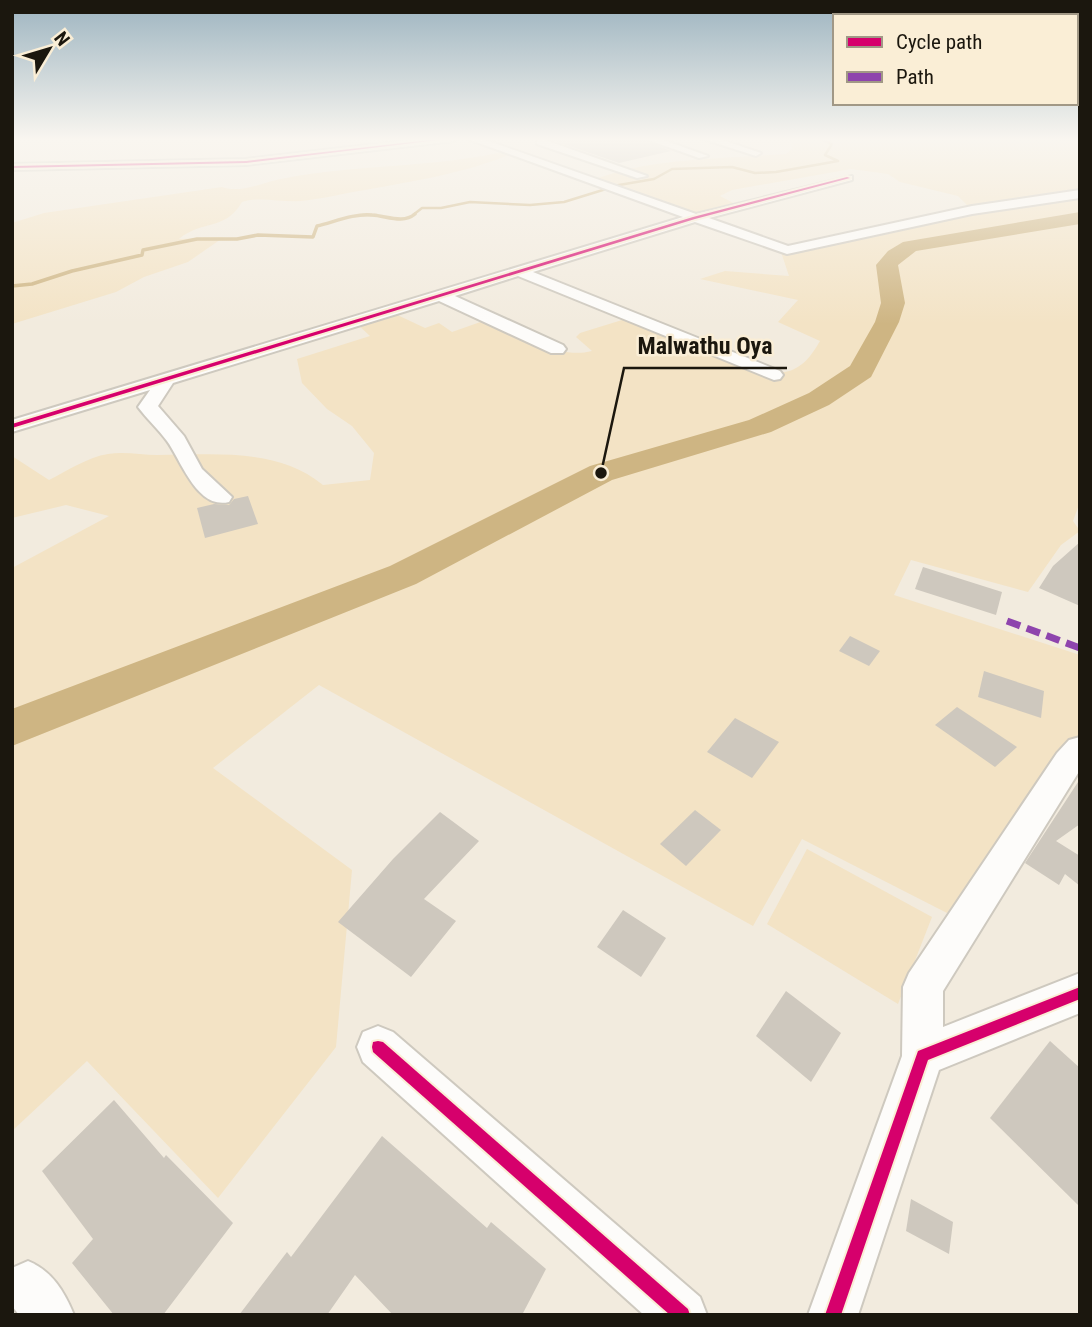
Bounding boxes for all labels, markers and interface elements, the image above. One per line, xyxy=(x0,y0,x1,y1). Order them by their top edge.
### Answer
north arrow xyxy=(14,14,84,84)
legend xyxy=(833,14,1078,105)
text: N xyxy=(49,27,75,51)
text: Cycle path xyxy=(896,30,982,54)
text: Path xyxy=(896,65,934,89)
callout: Malwathu Oya xyxy=(624,323,787,368)
text: Malwathu Oya xyxy=(638,332,772,360)

